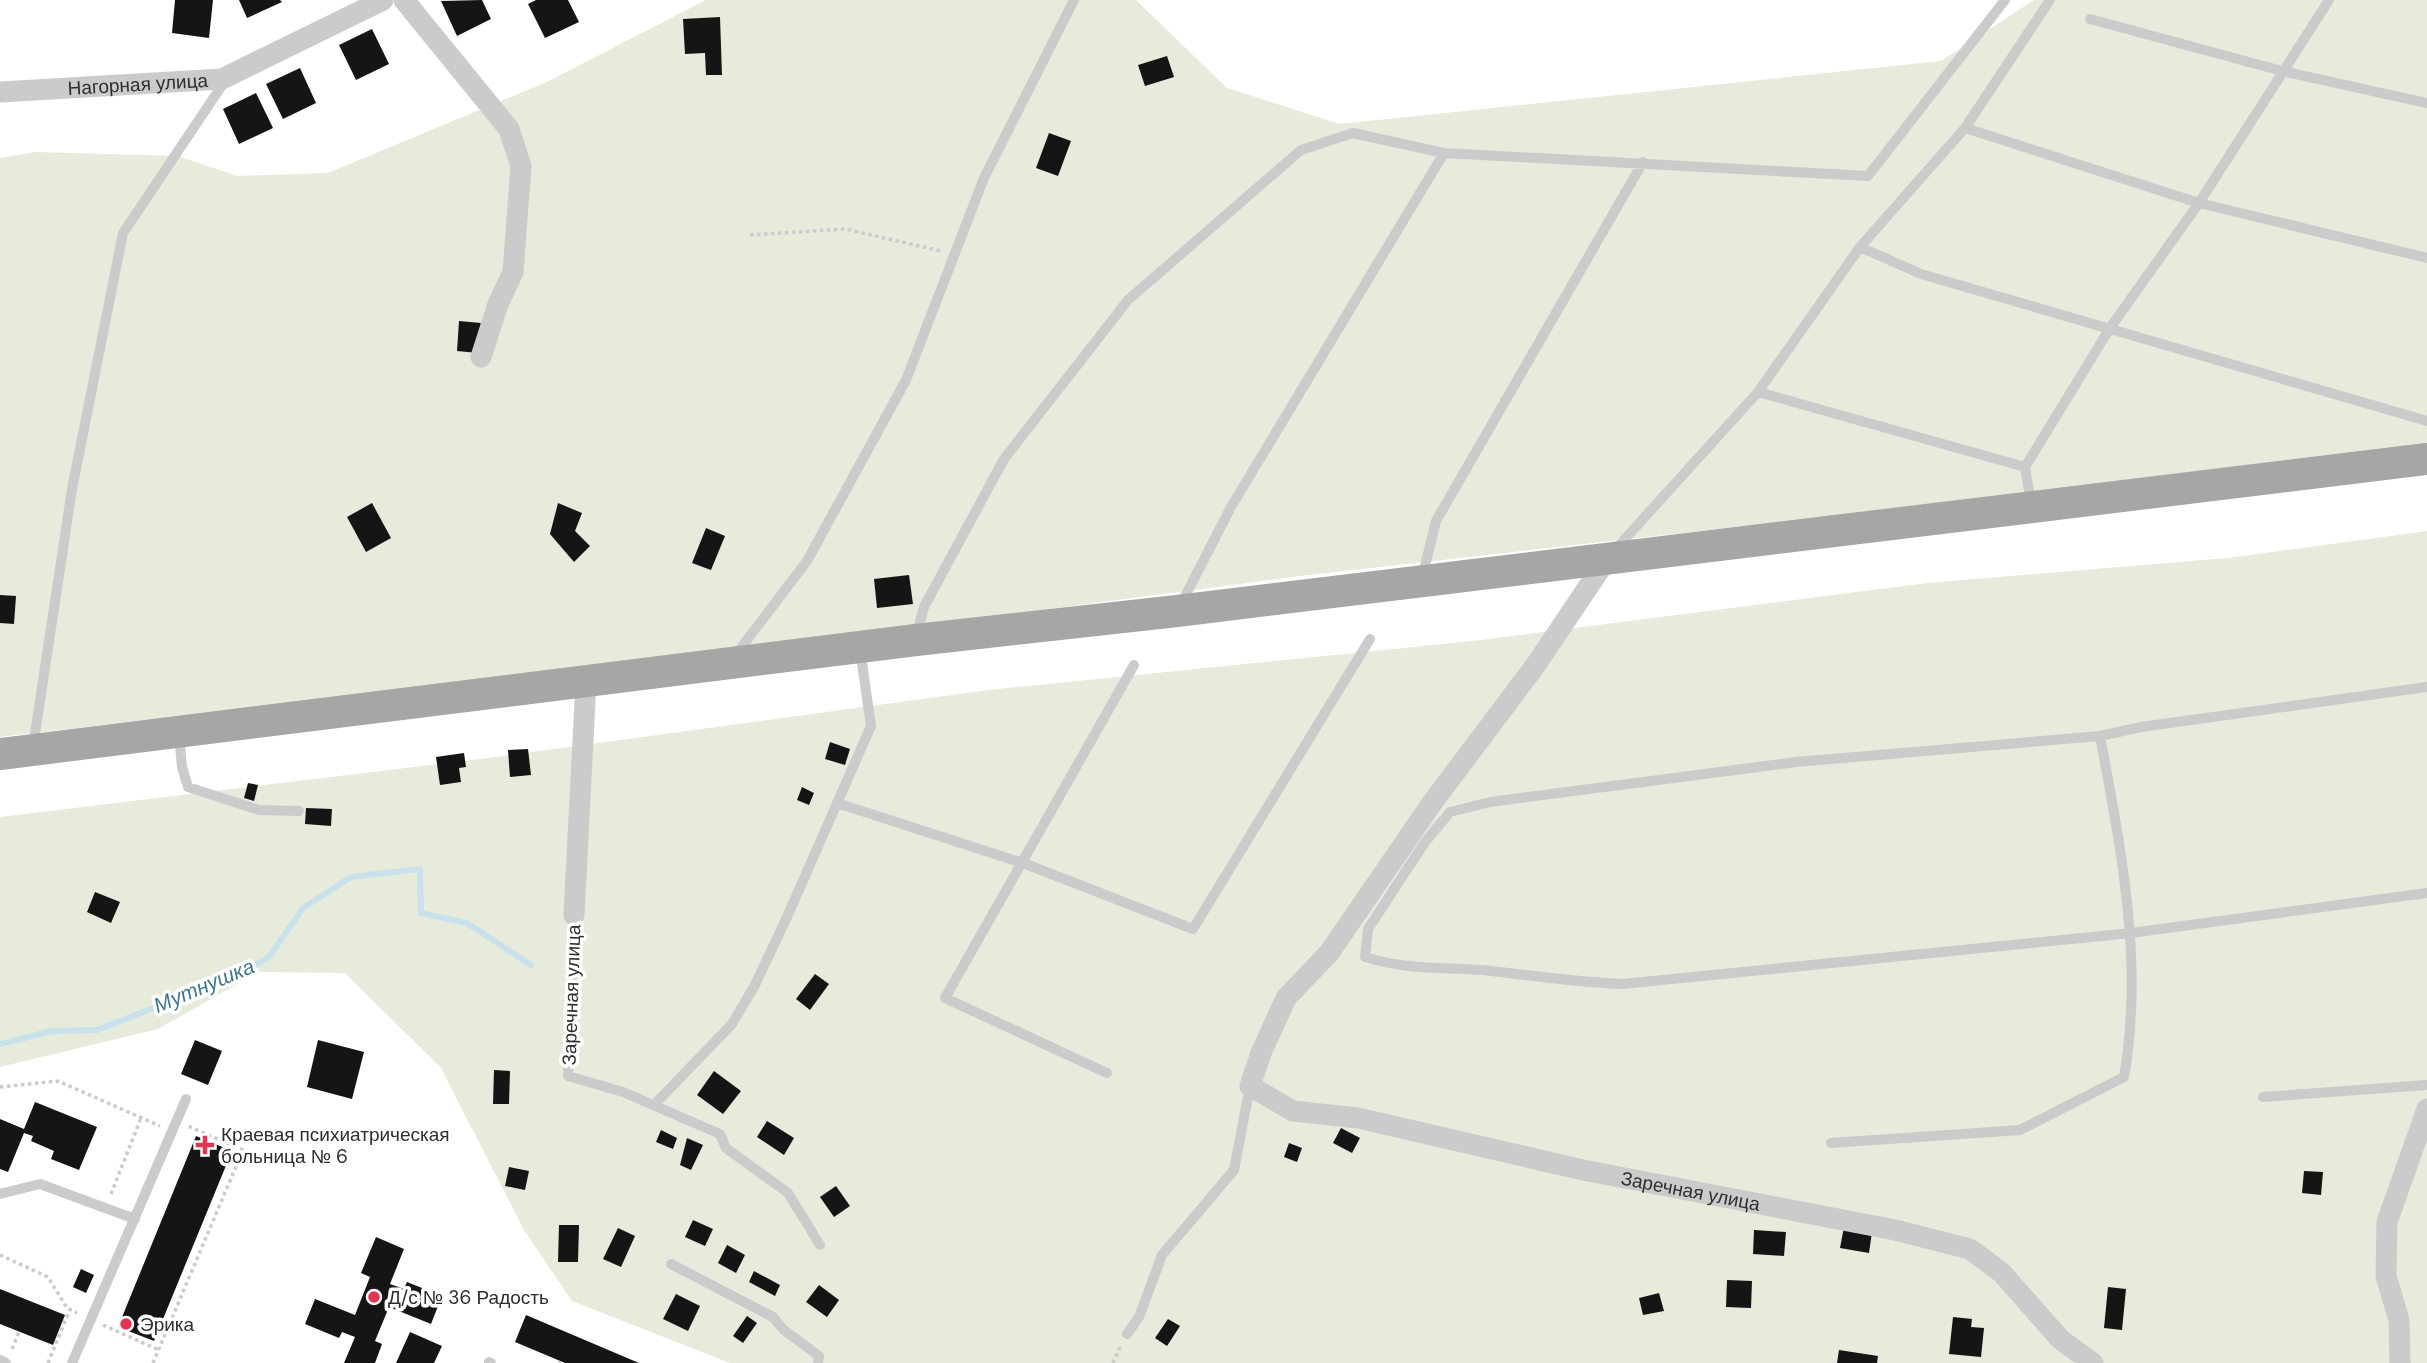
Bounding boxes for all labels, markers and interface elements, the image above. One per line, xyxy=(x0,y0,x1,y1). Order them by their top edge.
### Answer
street label: Нагорная улица xyxy=(67,68,209,101)
street label: Заречная улица xyxy=(557,924,586,1066)
water label: Мутнушка xyxy=(149,952,259,1020)
place label: Краевая психиатрическая больница № 6 xyxy=(221,1122,450,1169)
marker: Краевая психиатрическая больница № 6 xyxy=(195,1135,215,1155)
street label: Заречная улица xyxy=(1619,1166,1763,1217)
place label: Д/с № 36 Радость xyxy=(388,1285,549,1310)
marker: Д/с № 36 Радость xyxy=(366,1289,382,1305)
place label: Эрика xyxy=(140,1312,195,1337)
marker: Эрика xyxy=(118,1316,134,1332)

